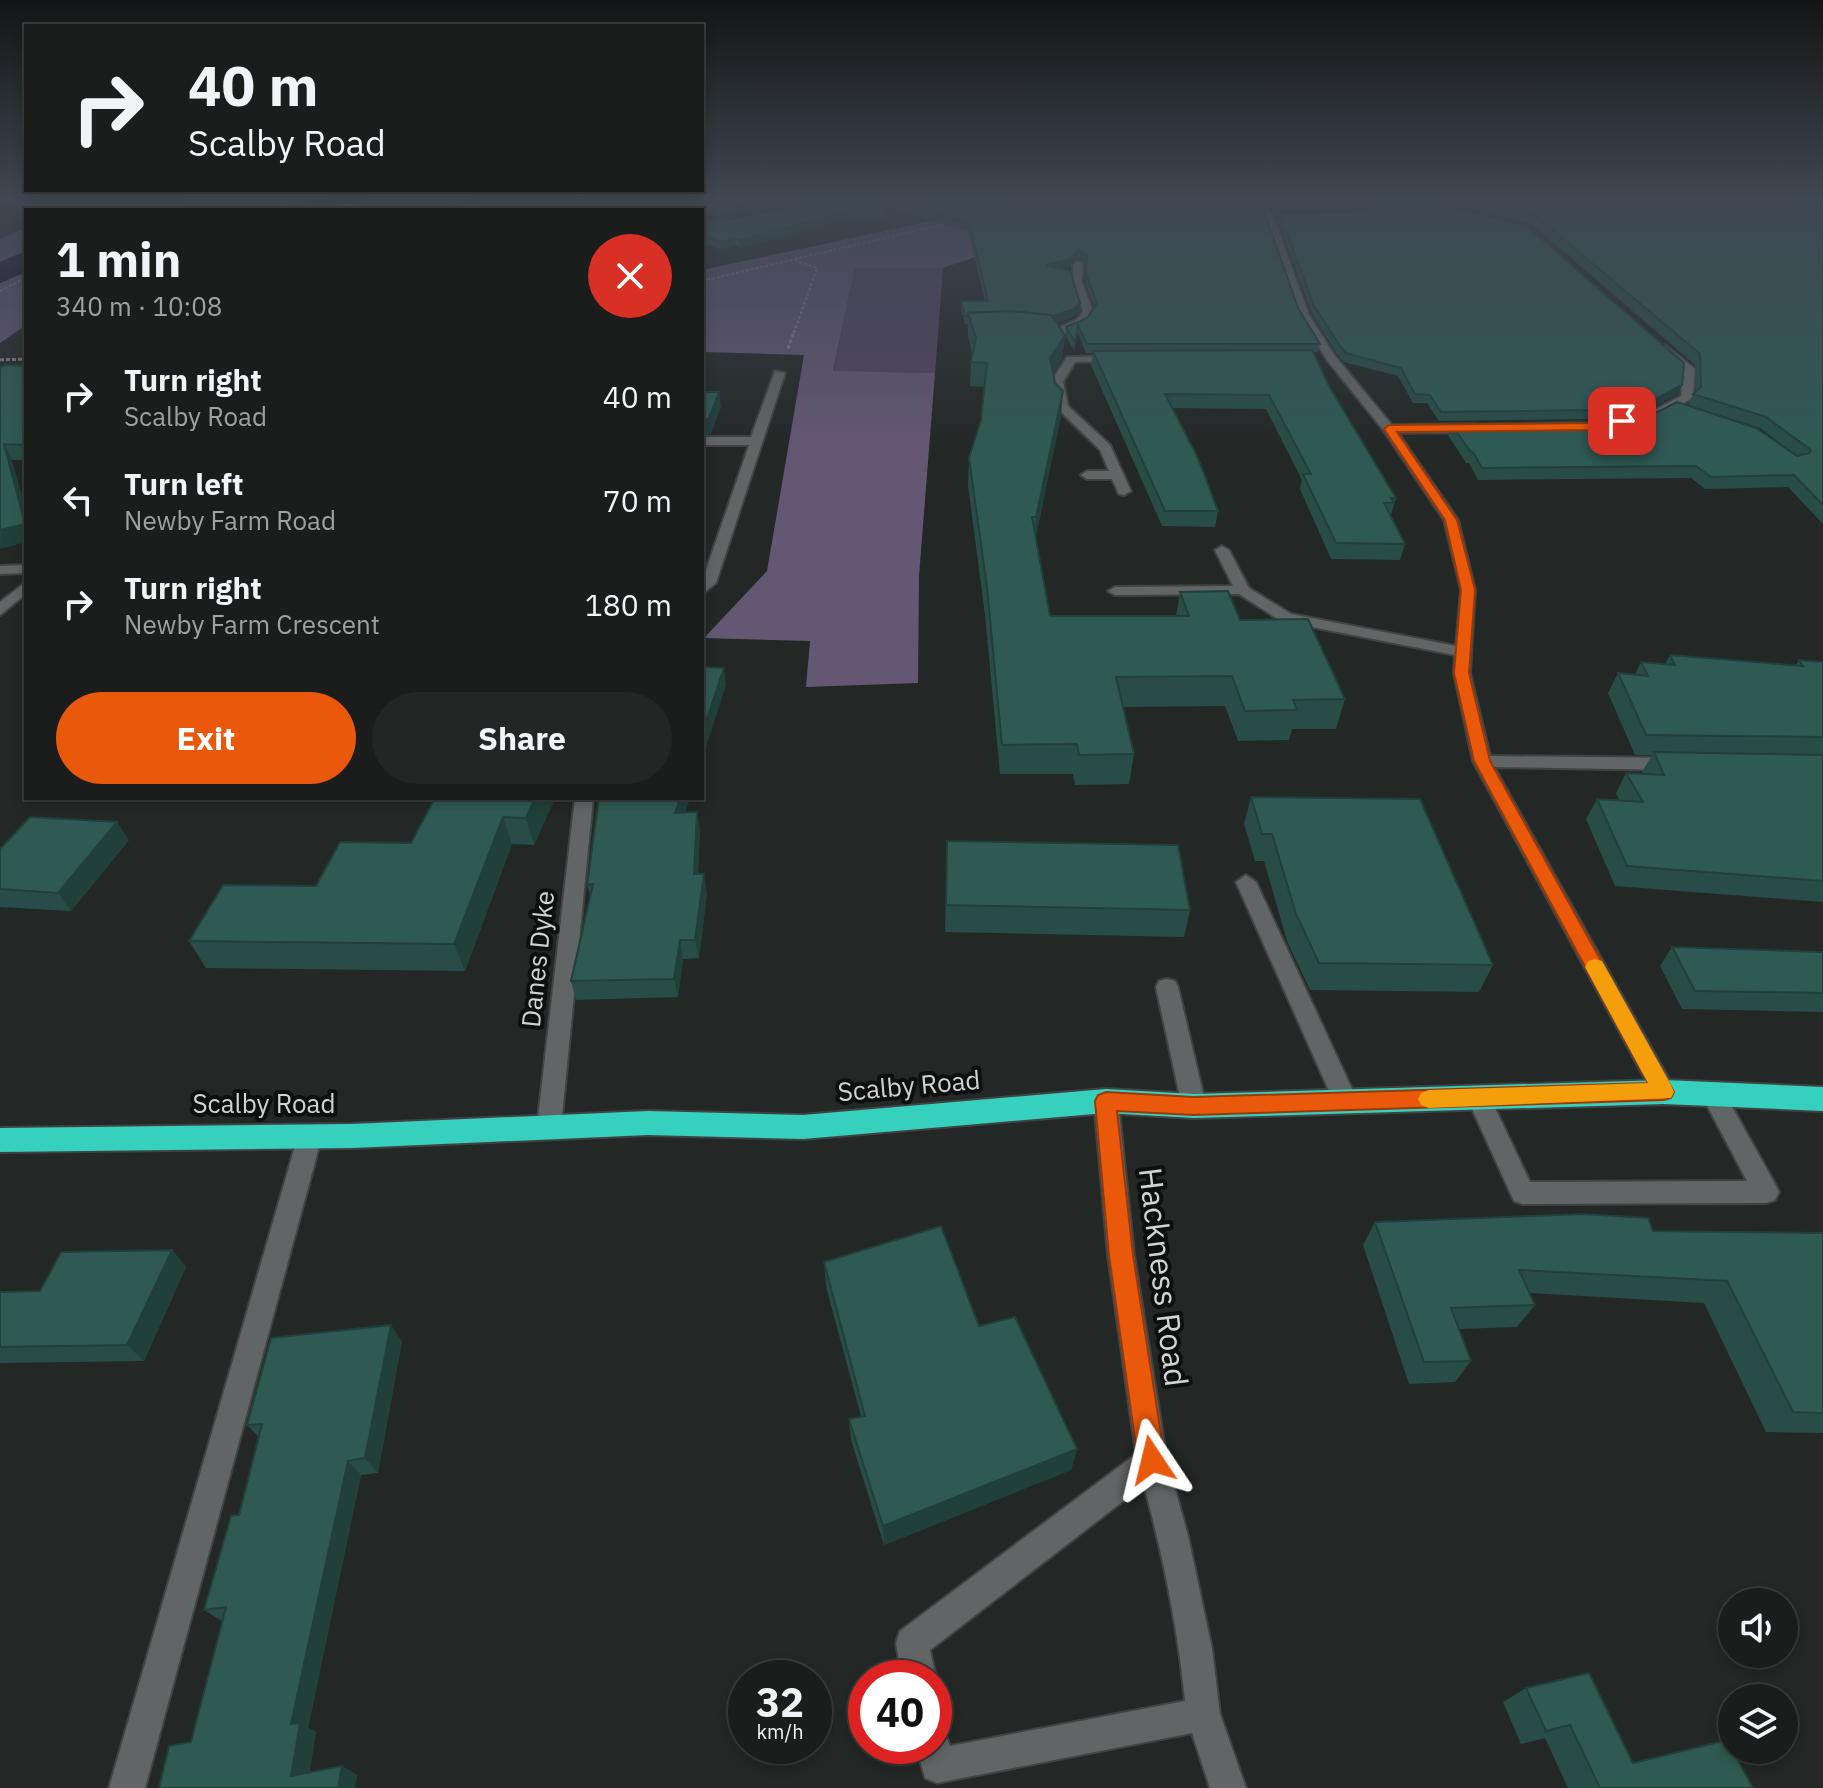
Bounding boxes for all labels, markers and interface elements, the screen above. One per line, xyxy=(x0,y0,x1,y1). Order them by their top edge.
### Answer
text: 40 m xyxy=(188,49,318,121)
icon: right xyxy=(56,56,160,160)
text: Scalby Road xyxy=(188,119,386,166)
text: 1 min xyxy=(56,228,181,290)
button: close xyxy=(588,234,672,318)
text: 340 m · 10:08 xyxy=(56,289,222,323)
text: Turn right xyxy=(124,360,262,399)
icon: right xyxy=(56,374,100,418)
text: 40 m xyxy=(603,377,672,416)
pin xyxy=(1588,387,1656,455)
text: Scalby Road xyxy=(124,399,267,433)
icon: arrive xyxy=(1600,399,1644,443)
text: Turn left xyxy=(124,464,243,503)
icon: left xyxy=(56,478,100,522)
text: 70 m xyxy=(603,481,672,520)
text: Newby Farm Road xyxy=(124,503,336,537)
text: Turn right xyxy=(124,568,262,607)
icon: right xyxy=(56,582,100,626)
text: 180 m xyxy=(585,585,672,624)
text: Newby Farm Crescent xyxy=(124,607,380,641)
button: Exit xyxy=(56,692,356,784)
button: Share xyxy=(372,692,672,784)
street label: Danes Dyke xyxy=(513,889,561,1029)
street label: Scalby Road xyxy=(836,1062,982,1108)
street label: Scalby Road xyxy=(193,1086,335,1120)
street label: Hackness Road xyxy=(1130,1165,1198,1389)
position arrow xyxy=(1110,1418,1194,1502)
map controls xyxy=(1718,1588,1798,1764)
button: sound xyxy=(1718,1588,1798,1668)
speed limit sign: 40 xyxy=(848,1660,952,1764)
text: 32 xyxy=(756,1676,804,1728)
button: layers xyxy=(1718,1684,1798,1764)
text: km/h xyxy=(756,1718,804,1745)

